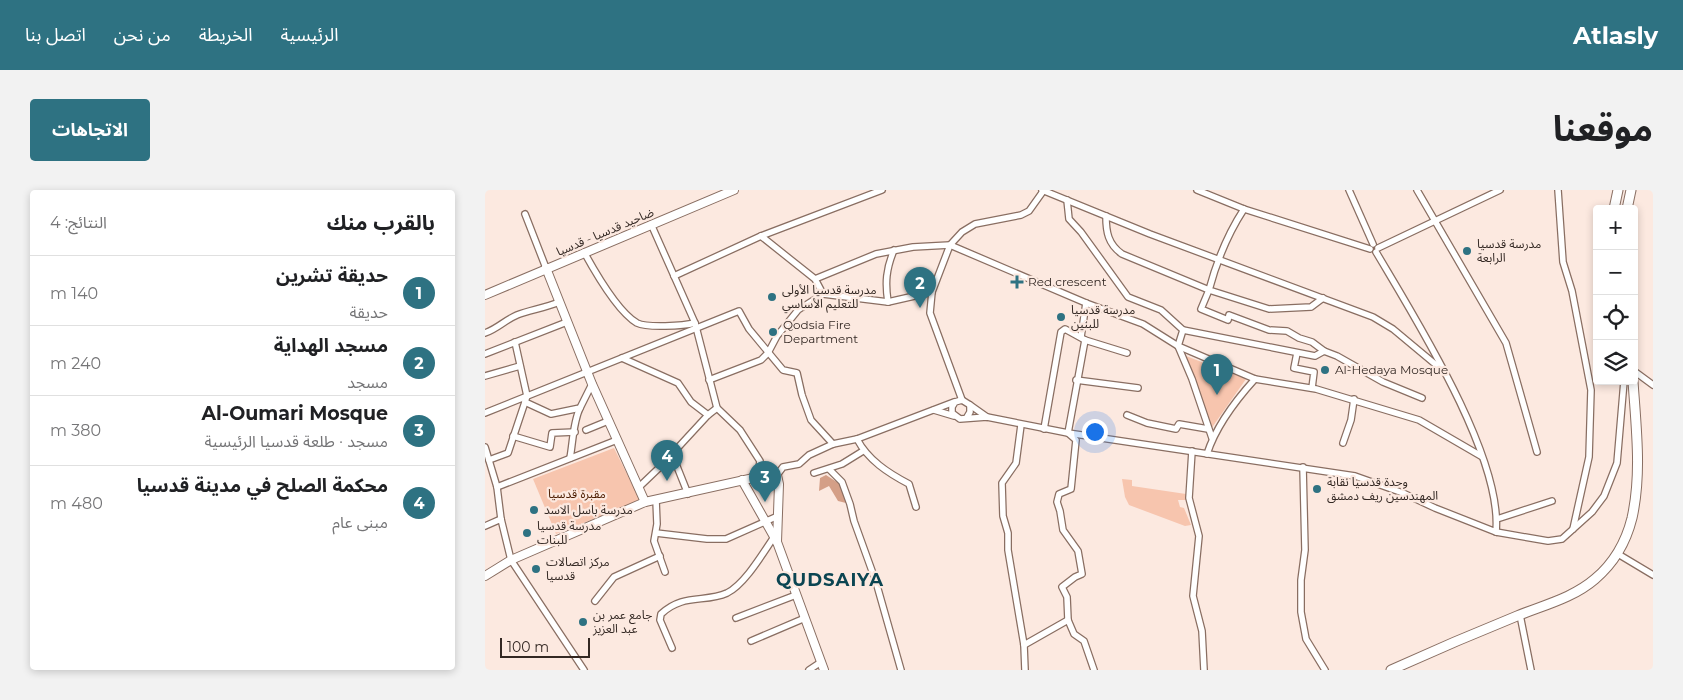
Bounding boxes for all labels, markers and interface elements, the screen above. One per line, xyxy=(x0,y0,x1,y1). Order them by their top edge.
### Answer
text: Atlasly xyxy=(1573,21,1658,50)
text: اتصل بنا xyxy=(25,24,86,46)
text: من نحن xyxy=(114,24,171,46)
text: الخريطة xyxy=(199,24,253,46)
text: الرئيسية xyxy=(281,24,338,46)
button: الاتجاهات xyxy=(30,99,150,161)
text: موقعنا xyxy=(1553,107,1653,150)
street label: ضاحيد قدسيا - قدسيا xyxy=(554,204,656,259)
map controls xyxy=(1593,205,1638,385)
button: + xyxy=(1593,205,1638,250)
text: بالقرب منك xyxy=(327,210,435,235)
text: النتائج: 4 xyxy=(50,213,107,232)
place label: مدرسة قدسيا الرابعة xyxy=(1477,236,1541,265)
marker: مدرسة قدسيا الرابعة xyxy=(1461,245,1473,257)
button: − xyxy=(1593,250,1638,295)
text: حديقة تشرين xyxy=(276,264,388,287)
pin: 2 xyxy=(904,267,936,308)
place label: Red crescent xyxy=(1028,274,1107,289)
marker: Red crescent xyxy=(1010,275,1024,289)
place label: مدرسة قدسيا الأولى للتعليم الأساسي xyxy=(782,282,877,314)
text: 140 m xyxy=(50,284,98,303)
text: 1 xyxy=(416,284,422,303)
marker: مدرسة قدسيا الأولى للتعليم الأساسي xyxy=(766,291,778,303)
button: locate xyxy=(1593,295,1638,340)
place label: مدرسة قدسيا للبنين xyxy=(1071,302,1135,331)
text: حديقة xyxy=(350,303,388,322)
marker: مدرسة قدسيا للبنين xyxy=(1055,311,1067,323)
place label: Qodsia Fire Department xyxy=(783,317,858,346)
marker: Qodsia Fire Department xyxy=(767,326,779,338)
text: مسجد الهداية xyxy=(274,334,388,357)
button: layers xyxy=(1593,340,1638,385)
text: 240 m xyxy=(50,354,101,373)
text: 2 xyxy=(414,354,424,373)
pin: 1 xyxy=(1201,354,1233,395)
place label: Al-Hedaya Mosque xyxy=(1335,362,1448,377)
marker: Al-Hedaya Mosque xyxy=(1319,364,1331,376)
text: مسجد xyxy=(347,373,388,392)
text: Al-Oumari Mosque xyxy=(202,402,388,425)
your location xyxy=(1082,419,1108,445)
text: 380 m xyxy=(50,421,101,440)
text: 3 xyxy=(414,421,424,440)
text: مسجد · طلعة قدسيا الرئيسية xyxy=(204,432,388,451)
pin: 4 xyxy=(651,440,683,481)
pin: 3 xyxy=(749,461,781,502)
text: محكمة الصلح في مدينة قدسيا xyxy=(137,474,388,497)
place label: وحدة قدسيا نقابة المهندسين ريف دمشق xyxy=(1327,474,1438,504)
marker: وحدة قدسيا نقابة المهندسين ريف دمشق xyxy=(1311,483,1323,495)
park label: مقبرة قدسيا xyxy=(548,486,606,501)
text: 480 m xyxy=(50,494,103,513)
text: 4 xyxy=(413,494,425,513)
place label: مدرسة باسل الاسد xyxy=(544,502,633,517)
marker: مدرسة باسل الاسد xyxy=(528,504,540,516)
text: مبنى عام xyxy=(332,513,388,532)
place label: مدرسة قدسيا للبنات xyxy=(537,518,601,547)
marker: مدرسة قدسيا للبنات xyxy=(521,527,533,539)
place label: مركز اتصالات قدسيا xyxy=(546,554,610,583)
marker: مركز اتصالات قدسيا xyxy=(530,563,542,575)
district label: QUDSAIYA xyxy=(776,569,884,591)
place label: جامع عمر بن عبد العزيز xyxy=(592,607,652,636)
marker: جامع عمر بن عبد العزيز xyxy=(577,616,589,628)
scale bar xyxy=(500,635,590,658)
text: 100 m xyxy=(507,638,549,656)

